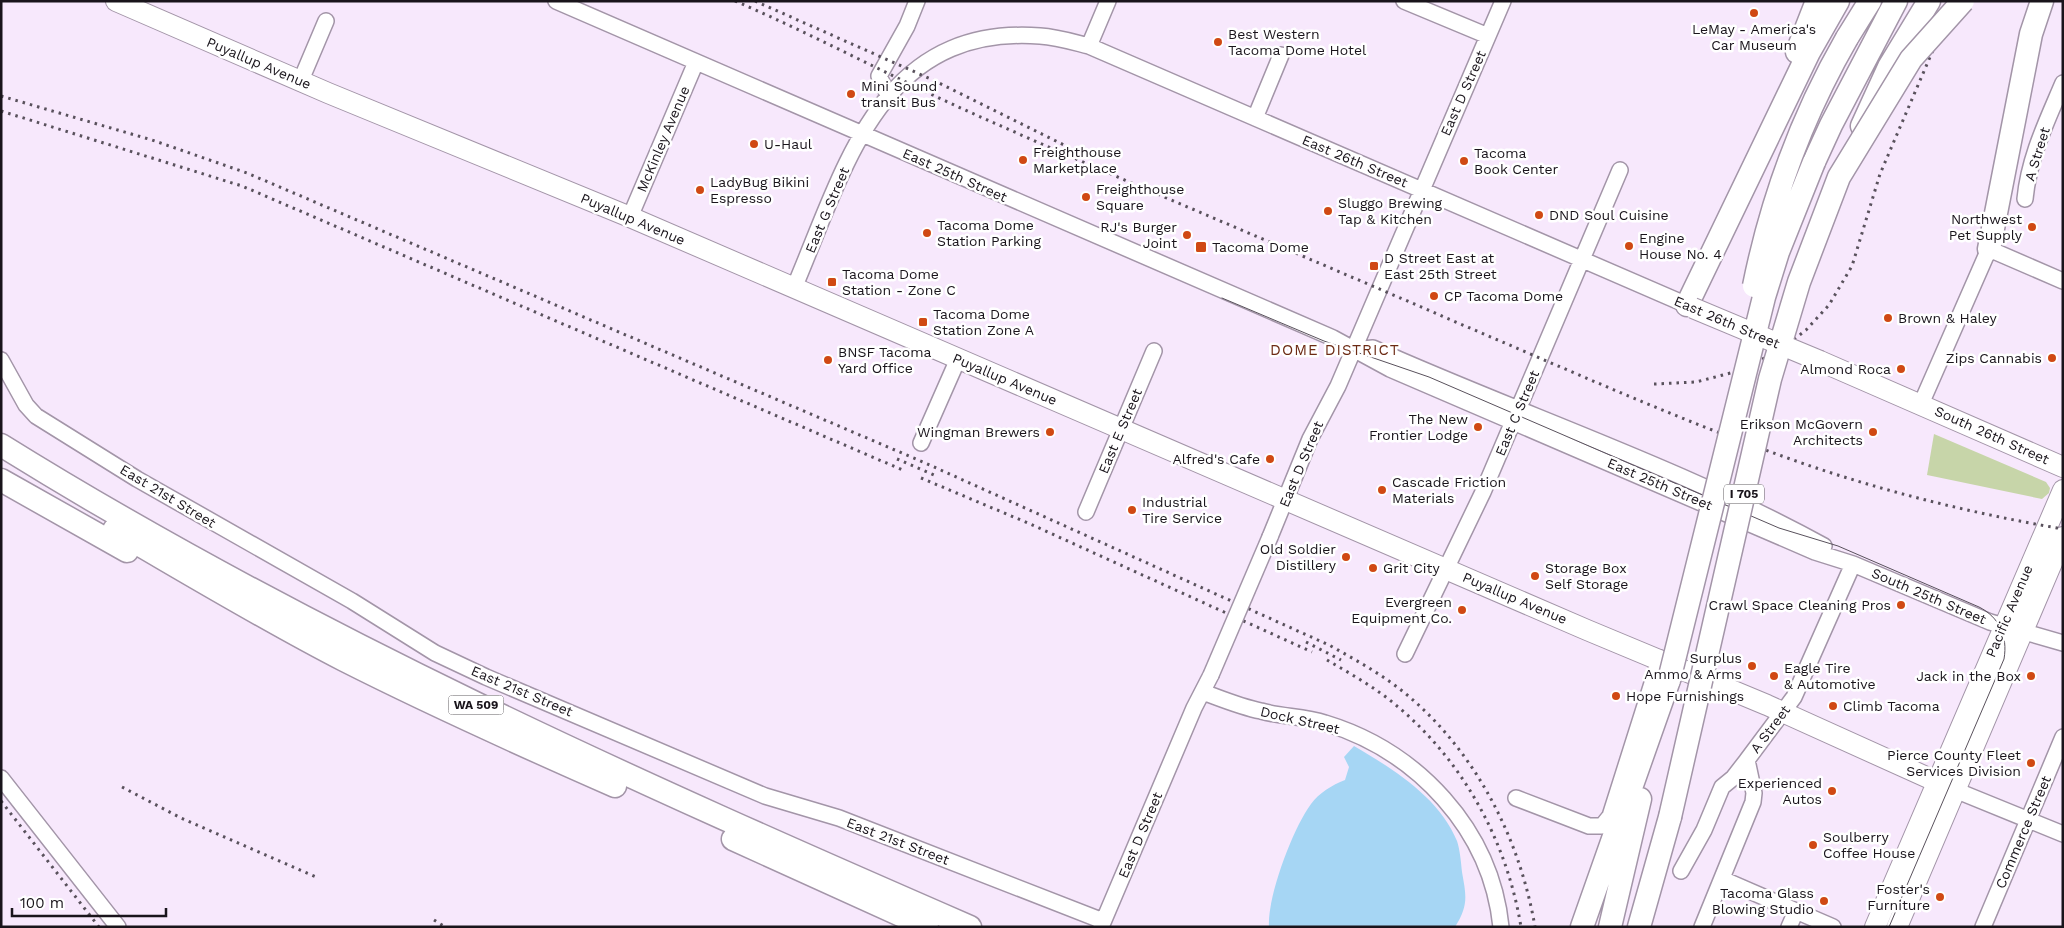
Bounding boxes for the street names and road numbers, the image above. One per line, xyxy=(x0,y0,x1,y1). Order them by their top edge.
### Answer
street label: Puyallup Avenue xyxy=(204,34,314,92)
street label: East D Street xyxy=(1437,48,1489,138)
street label: McKinley Avenue xyxy=(633,83,693,195)
street label: A Street xyxy=(2021,125,2053,183)
street label: East 26th Street xyxy=(1300,132,1410,190)
street label: East 25th Street xyxy=(900,145,1010,205)
street label: East G Street xyxy=(802,164,852,255)
street label: Puyallup Avenue xyxy=(578,190,688,248)
street label: East 26th Street xyxy=(1672,293,1782,351)
street label: Puyallup Avenue xyxy=(950,350,1060,408)
street label: East C Street xyxy=(1492,368,1542,458)
street label: East E Street xyxy=(1095,386,1145,476)
street label: South 26th Street xyxy=(1932,403,2052,467)
street label: East D Street xyxy=(1276,418,1326,509)
street label: East 25th Street xyxy=(1605,455,1715,513)
street label: East 21st Street xyxy=(117,461,219,531)
road number: I 705 xyxy=(1724,484,1764,504)
street label: Pacific Avenue xyxy=(1982,562,2036,660)
street label: South 25th Street xyxy=(1869,565,1989,627)
street label: Puyallup Avenue xyxy=(1460,569,1570,627)
street label: East 21st Street xyxy=(469,662,575,720)
road number: WA 509 xyxy=(448,696,504,714)
street label: A Street xyxy=(1747,702,1793,756)
street label: Dock Street xyxy=(1259,703,1341,737)
street label: Commerce Street xyxy=(1992,773,2054,891)
street label: East D Street xyxy=(1115,789,1165,880)
street label: East 21st Street xyxy=(844,814,952,868)

